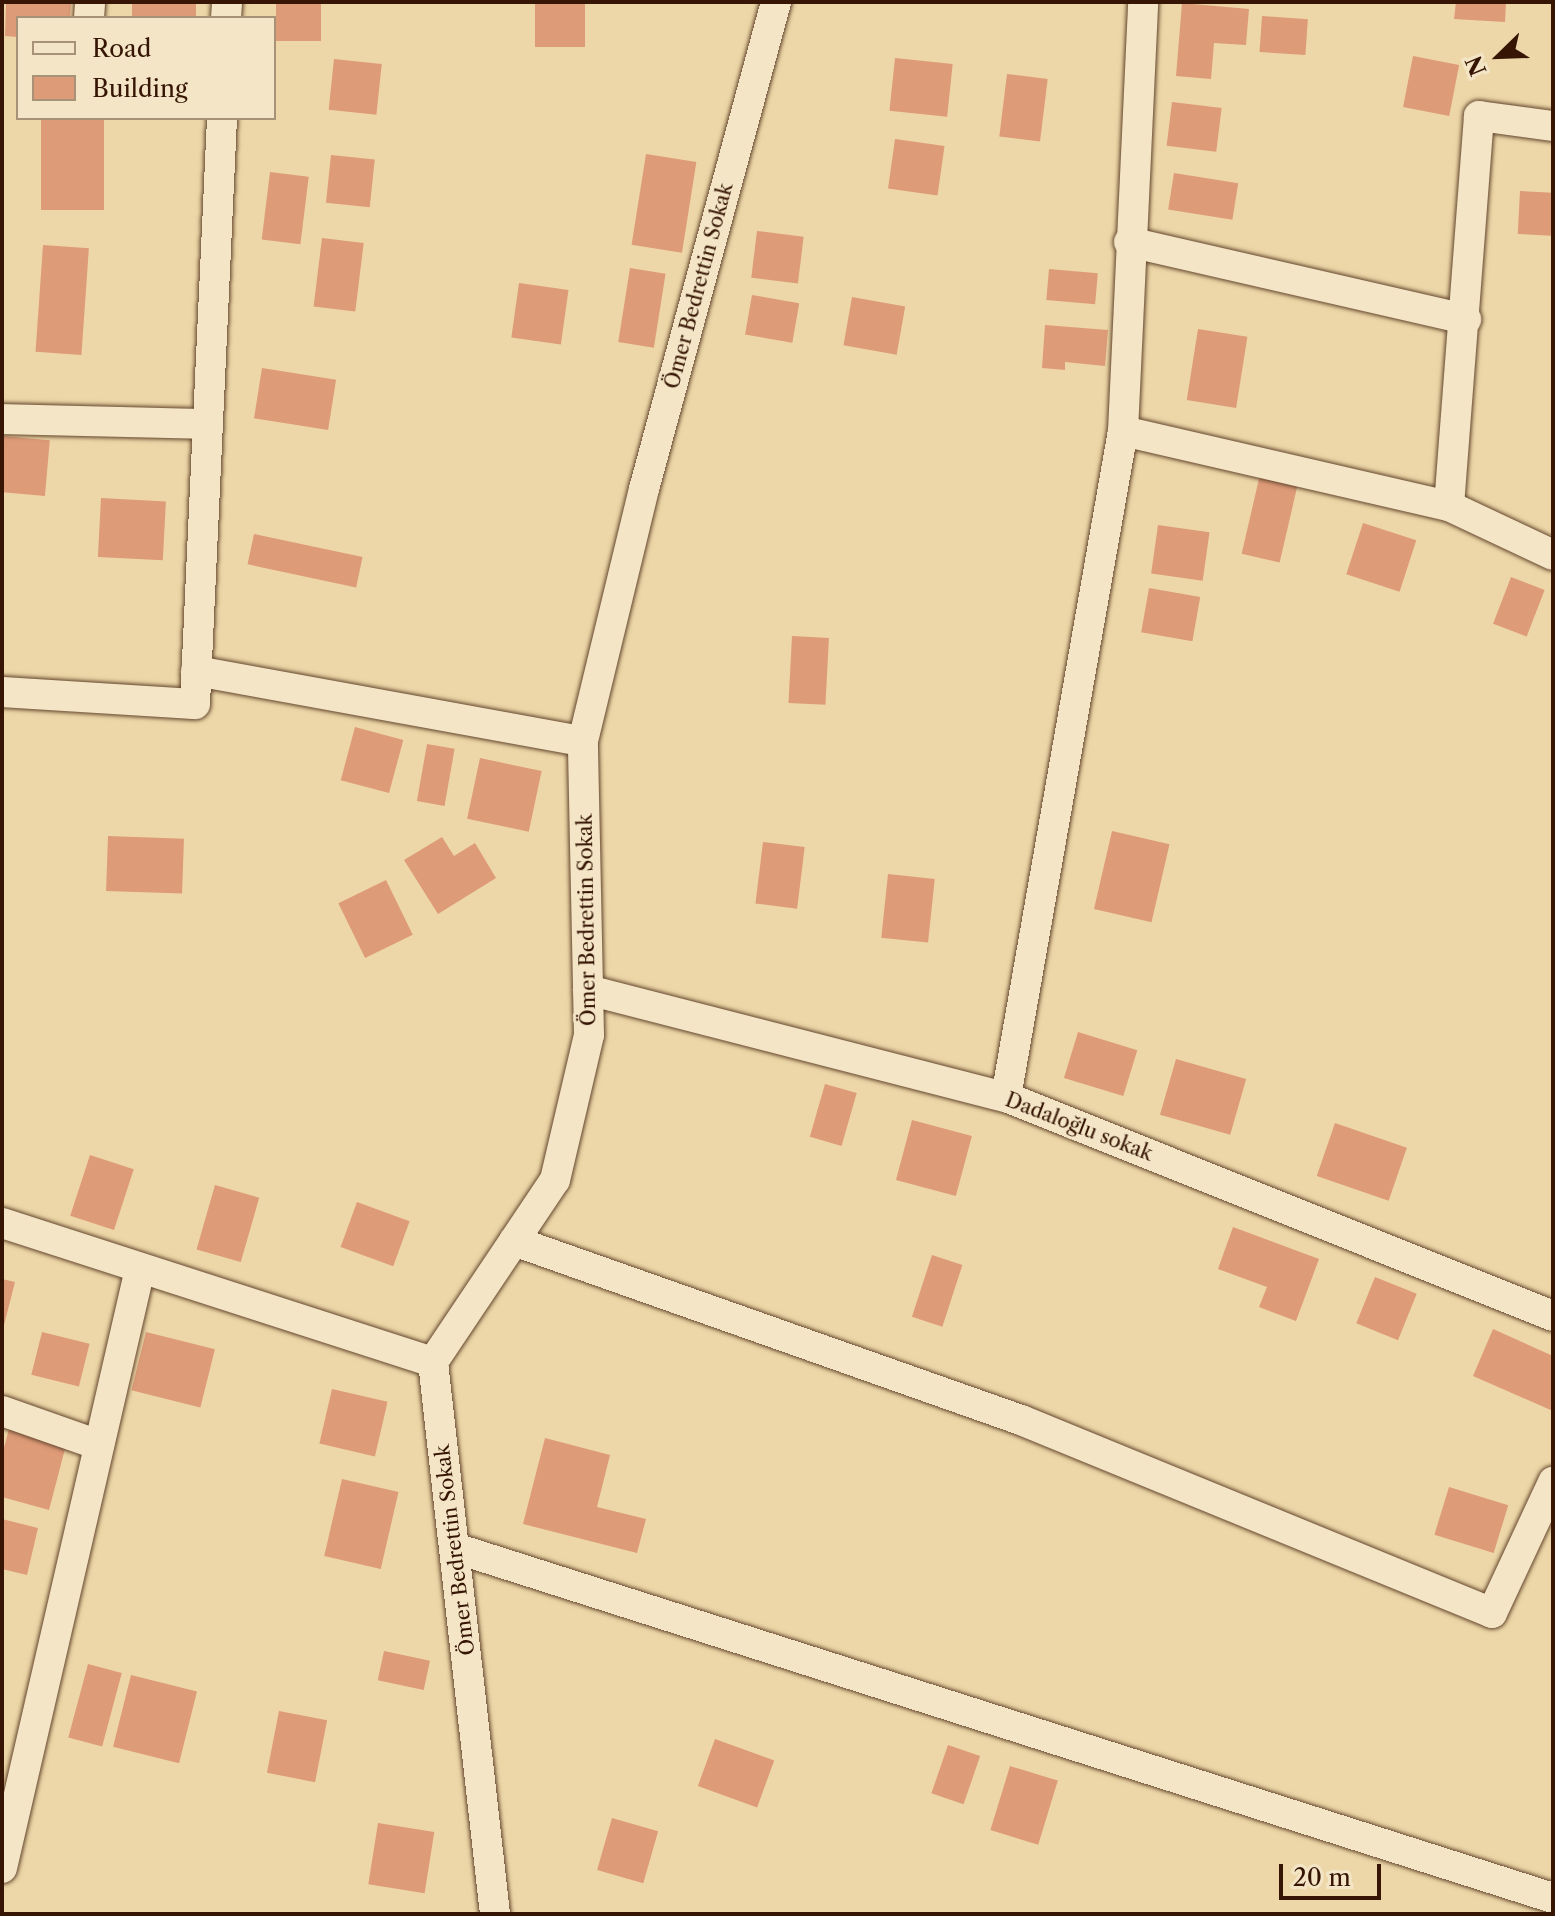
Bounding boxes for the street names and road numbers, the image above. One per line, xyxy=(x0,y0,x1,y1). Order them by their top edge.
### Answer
street label: Ömer Bedrettin Sokak xyxy=(660,180,738,392)
street label: Ömer Bedrettin Sokak xyxy=(573,814,601,1026)
street label: Dadaloğlu sokak xyxy=(1002,1088,1156,1166)
street label: Ömer Bedrettin Sokak xyxy=(430,1443,480,1657)

